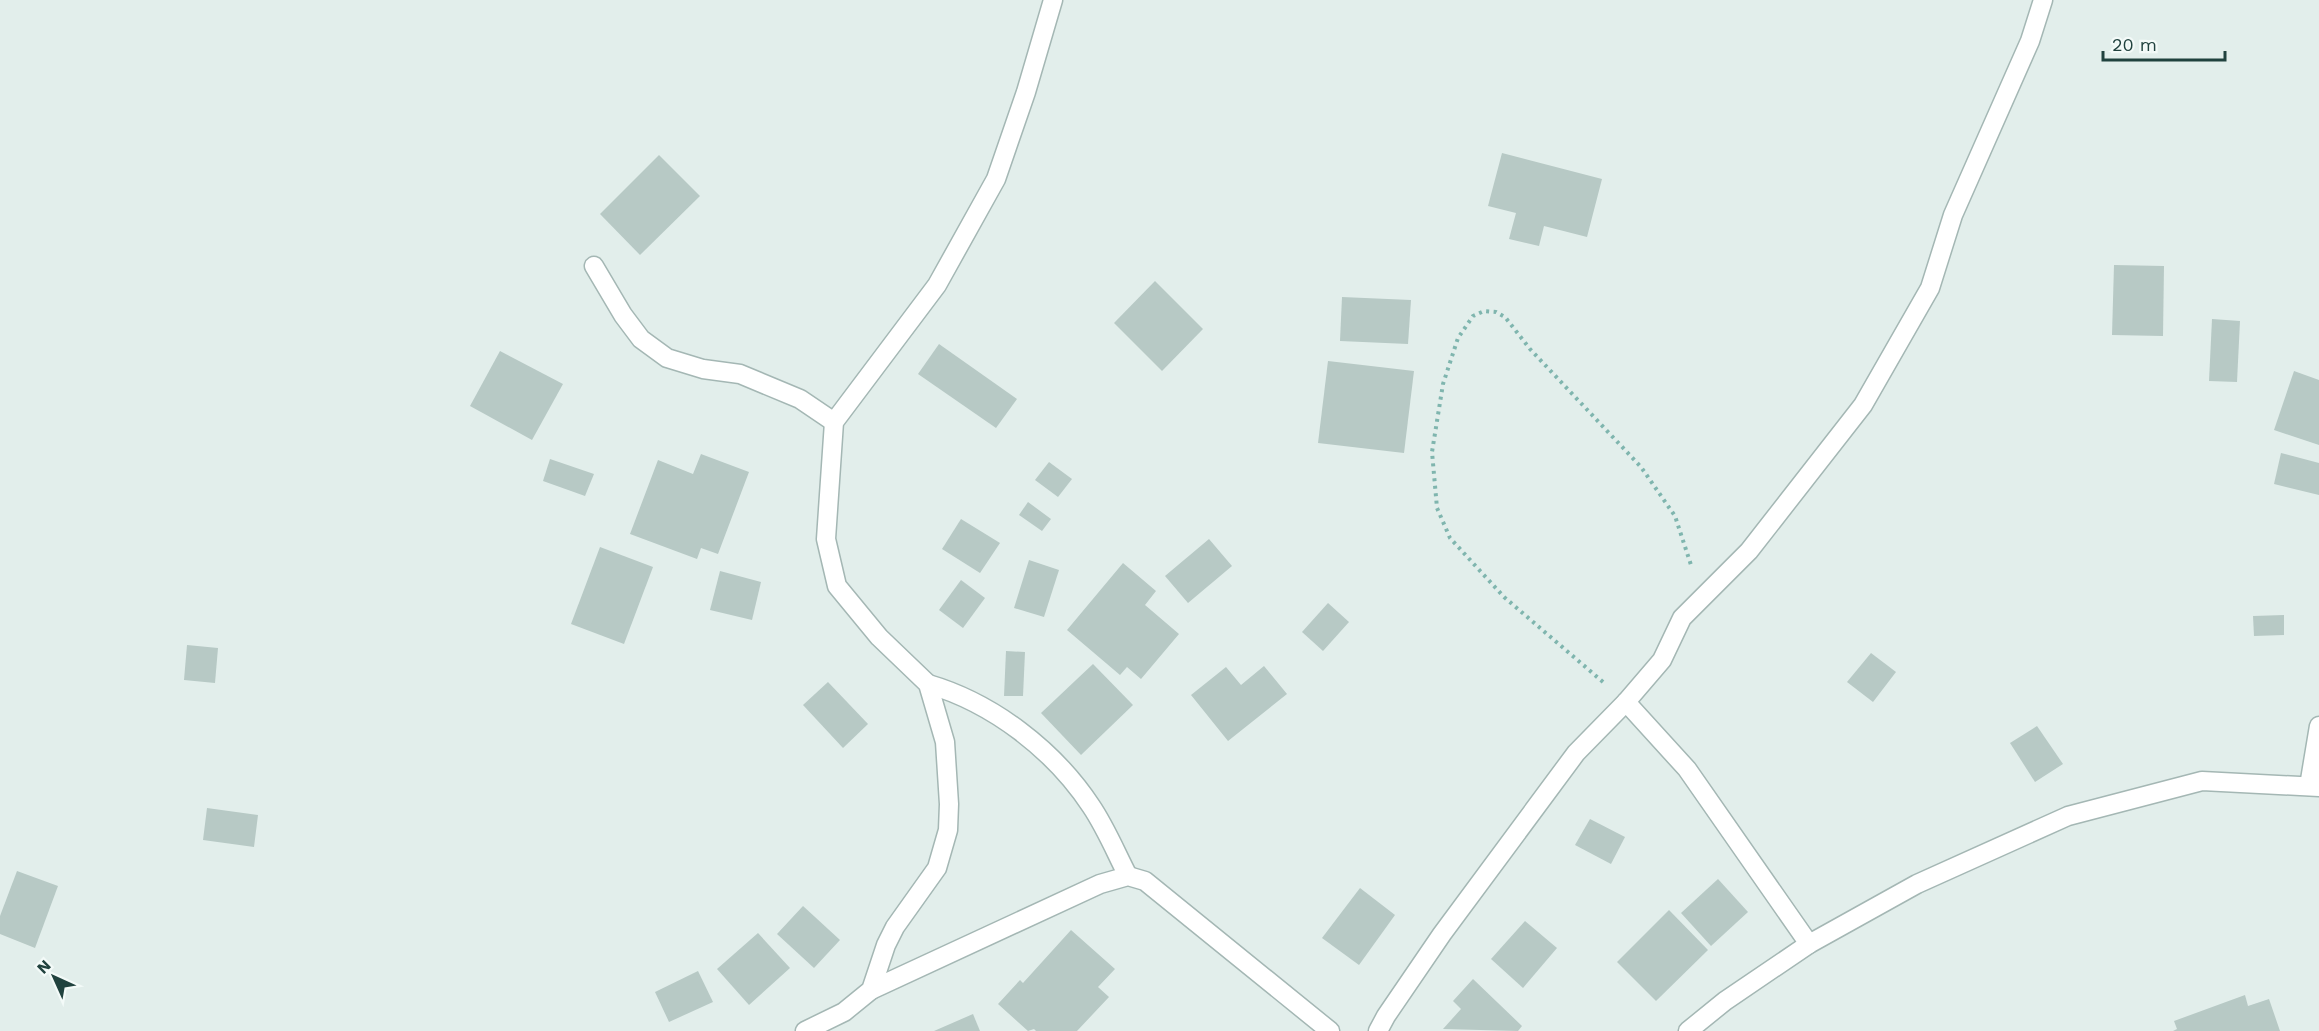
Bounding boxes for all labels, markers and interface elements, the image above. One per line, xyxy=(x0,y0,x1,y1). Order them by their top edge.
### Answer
scale bar xyxy=(2103,24,2224,62)
text: 20 m xyxy=(2112,34,2157,55)
north arrow xyxy=(24,947,84,1007)
text: N xyxy=(33,956,55,978)

